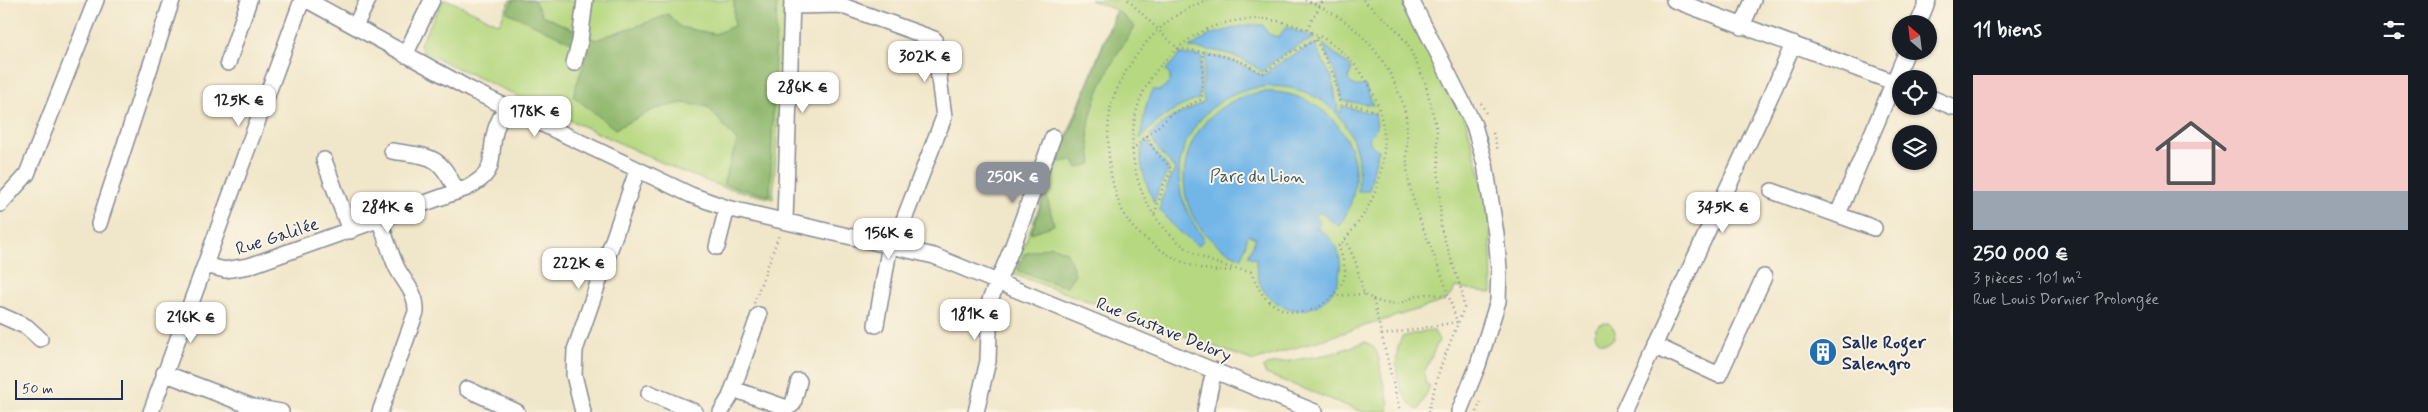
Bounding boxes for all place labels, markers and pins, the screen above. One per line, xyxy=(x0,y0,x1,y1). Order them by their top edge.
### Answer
pin: 302K € xyxy=(884,41,966,83)
pin: 286K € xyxy=(762,72,844,114)
pin: 125K € xyxy=(198,84,280,127)
pin: 178K € xyxy=(494,96,576,138)
pin: 250K € xyxy=(972,162,1054,204)
pin: 284K € xyxy=(347,192,429,234)
pin: 345K € xyxy=(1682,192,1764,234)
pin: 156K € xyxy=(848,218,930,260)
pin: 222K € xyxy=(538,248,620,290)
pin: 181K € xyxy=(934,298,1016,341)
pin: 216K € xyxy=(150,302,232,344)
place label: Salle Roger Salengro xyxy=(1842,331,1926,376)
building icon: Salle Roger Salengro xyxy=(1808,337,1838,367)

